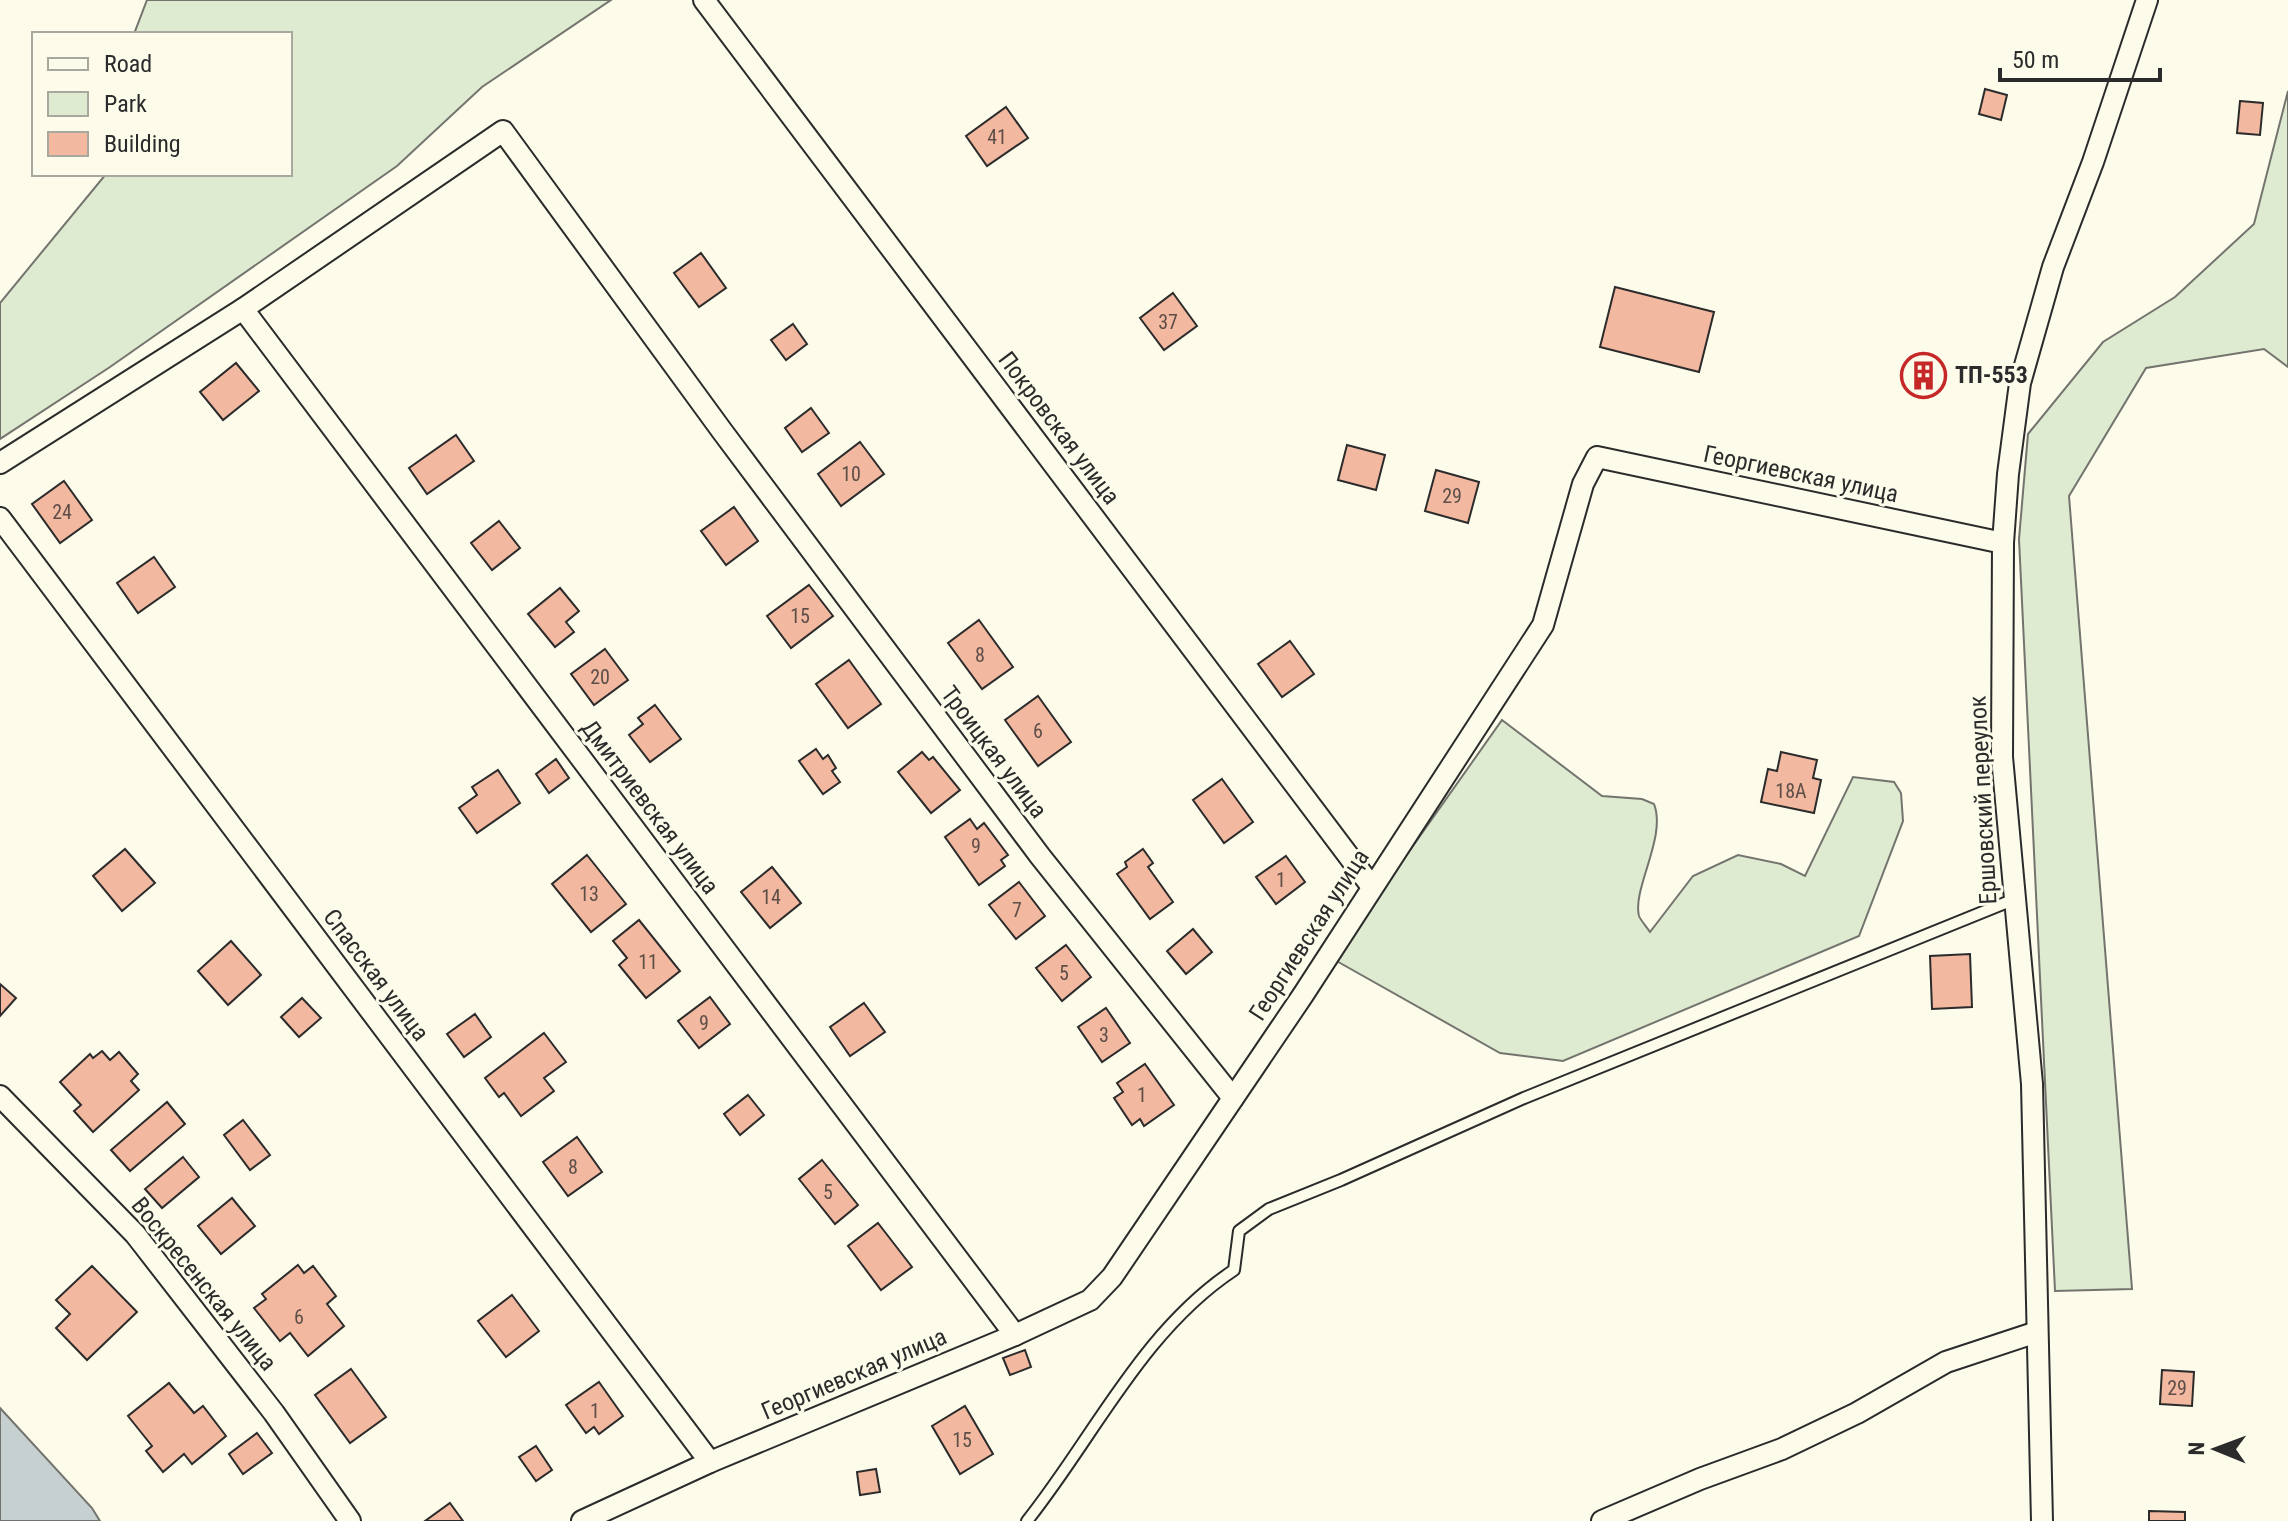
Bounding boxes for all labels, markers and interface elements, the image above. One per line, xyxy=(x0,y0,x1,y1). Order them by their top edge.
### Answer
legend xyxy=(32,32,292,176)
scale bar xyxy=(2000,32,2160,82)
text: 50 m xyxy=(2012,46,2059,74)
text: Road xyxy=(104,50,152,78)
text: Park xyxy=(104,90,147,118)
house number: 41 xyxy=(987,125,1007,149)
text: Building xyxy=(104,130,181,158)
house number: 37 xyxy=(1158,310,1178,334)
street label: Покровская улица xyxy=(993,346,1125,510)
building icon: ТП-553 xyxy=(1900,351,1948,399)
place label: ТП-553 xyxy=(1955,361,2028,389)
street label: Георгиевская улица xyxy=(1701,440,1901,508)
house number: 10 xyxy=(841,462,861,486)
house number: 29 xyxy=(1442,484,1462,508)
house number: 24 xyxy=(52,500,72,524)
house number: 15 xyxy=(790,604,810,628)
house number: 8 xyxy=(975,643,985,667)
house number: 20 xyxy=(590,665,610,689)
street label: Троицкая улица xyxy=(935,680,1053,824)
street label: Ершовский переулок xyxy=(1964,694,2002,905)
street label: Дмитриевская улица xyxy=(575,715,725,899)
house number: 6 xyxy=(1033,719,1043,743)
house number: 18А xyxy=(1775,779,1807,803)
house number: 9 xyxy=(971,834,981,858)
street label: Георгиевская улица xyxy=(1243,844,1375,1026)
house number: 1 xyxy=(1276,868,1286,892)
house number: 13 xyxy=(579,882,599,906)
house number: 14 xyxy=(761,885,781,909)
house number: 7 xyxy=(1012,898,1022,922)
street label: Спасская улица xyxy=(317,904,435,1046)
house number: 11 xyxy=(638,950,658,974)
house number: 5 xyxy=(1059,961,1069,985)
house number: 9 xyxy=(699,1011,709,1035)
house number: 3 xyxy=(1099,1023,1109,1047)
house number: 1 xyxy=(1137,1083,1147,1107)
house number: 8 xyxy=(568,1155,578,1179)
house number: 5 xyxy=(823,1180,833,1204)
street label: Воскресенская улица xyxy=(126,1192,282,1376)
house number: 6 xyxy=(294,1305,304,1329)
street label: Георгиевская улица xyxy=(757,1322,951,1426)
house number: 29 xyxy=(2167,1376,2187,1400)
house number: 1 xyxy=(590,1399,600,1423)
north arrow xyxy=(2176,1409,2256,1489)
house number: 15 xyxy=(952,1428,972,1452)
text: N xyxy=(2184,1442,2209,1456)

